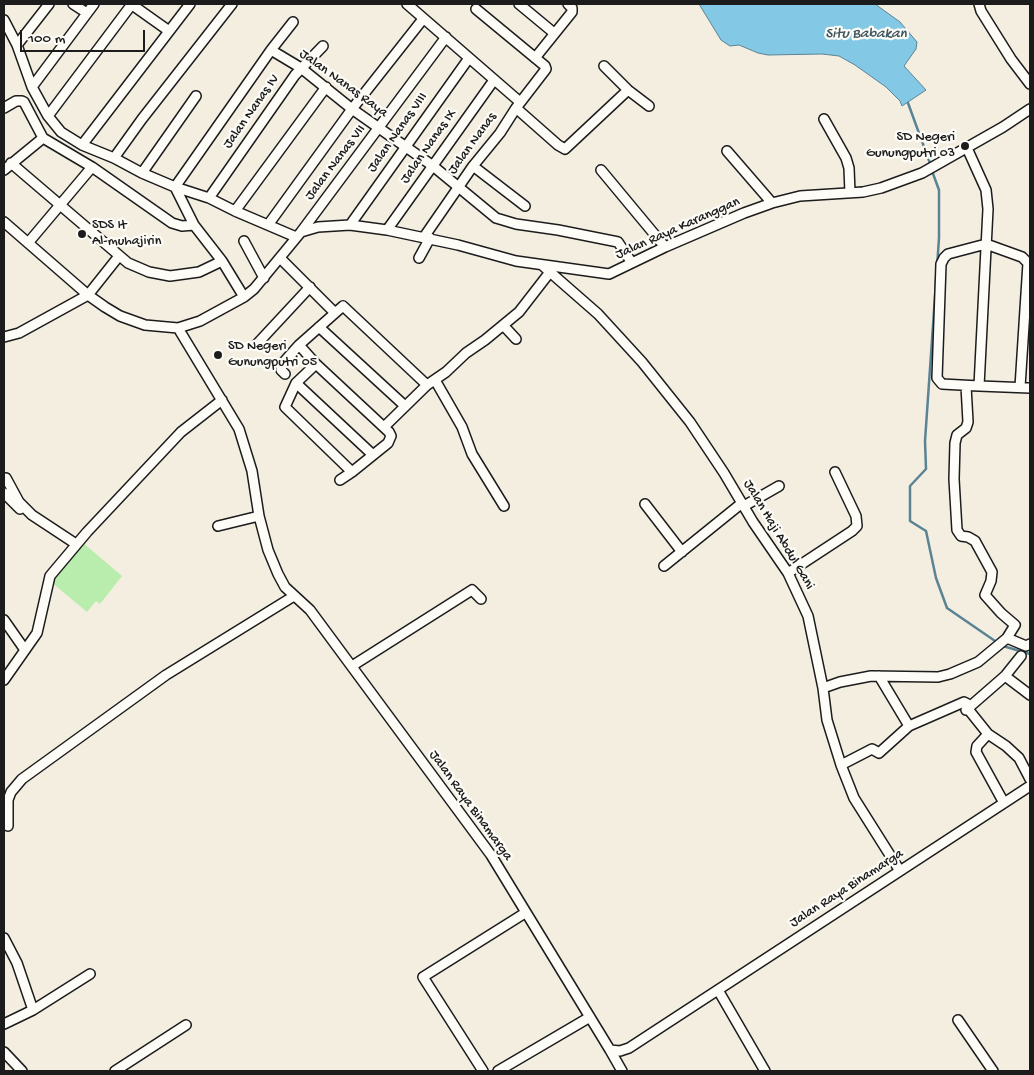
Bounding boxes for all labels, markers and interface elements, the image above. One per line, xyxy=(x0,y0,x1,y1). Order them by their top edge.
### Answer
scale bar xyxy=(22,20,148,52)
water label: Situ Babakan xyxy=(825,26,907,44)
text: 100 m xyxy=(28,30,65,48)
street label: Jalan Nanas Raya xyxy=(295,46,391,122)
street label: Jalan Nanas IV xyxy=(220,72,284,152)
street label: Jalan Nanas VIII xyxy=(364,90,432,176)
street label: Jalan Nanas IX xyxy=(397,107,461,187)
street label: Jalan Nanas xyxy=(445,110,501,178)
street label: Jalan Nanas VII xyxy=(302,122,370,204)
place label: SD Negeri Gunungputri 03 xyxy=(866,130,955,162)
marker: SD Negeri Gunungputri 03 xyxy=(959,140,971,152)
street label: Jalan Raya Karanggan xyxy=(613,194,743,264)
place label: SDS It Al-muhajirin xyxy=(92,218,161,250)
marker: SDS It Al-muhajirin xyxy=(76,228,88,240)
place label: SD Negeri Gunungputri 05 xyxy=(228,339,317,372)
marker: SD Negeri Gunungputri 05 xyxy=(212,349,224,361)
street label: Jalan Haji Abdul Gani xyxy=(739,477,817,593)
street label: Jalan Raya Binamarga xyxy=(424,748,516,864)
street label: Jalan Raya Binamarga xyxy=(787,846,907,932)

